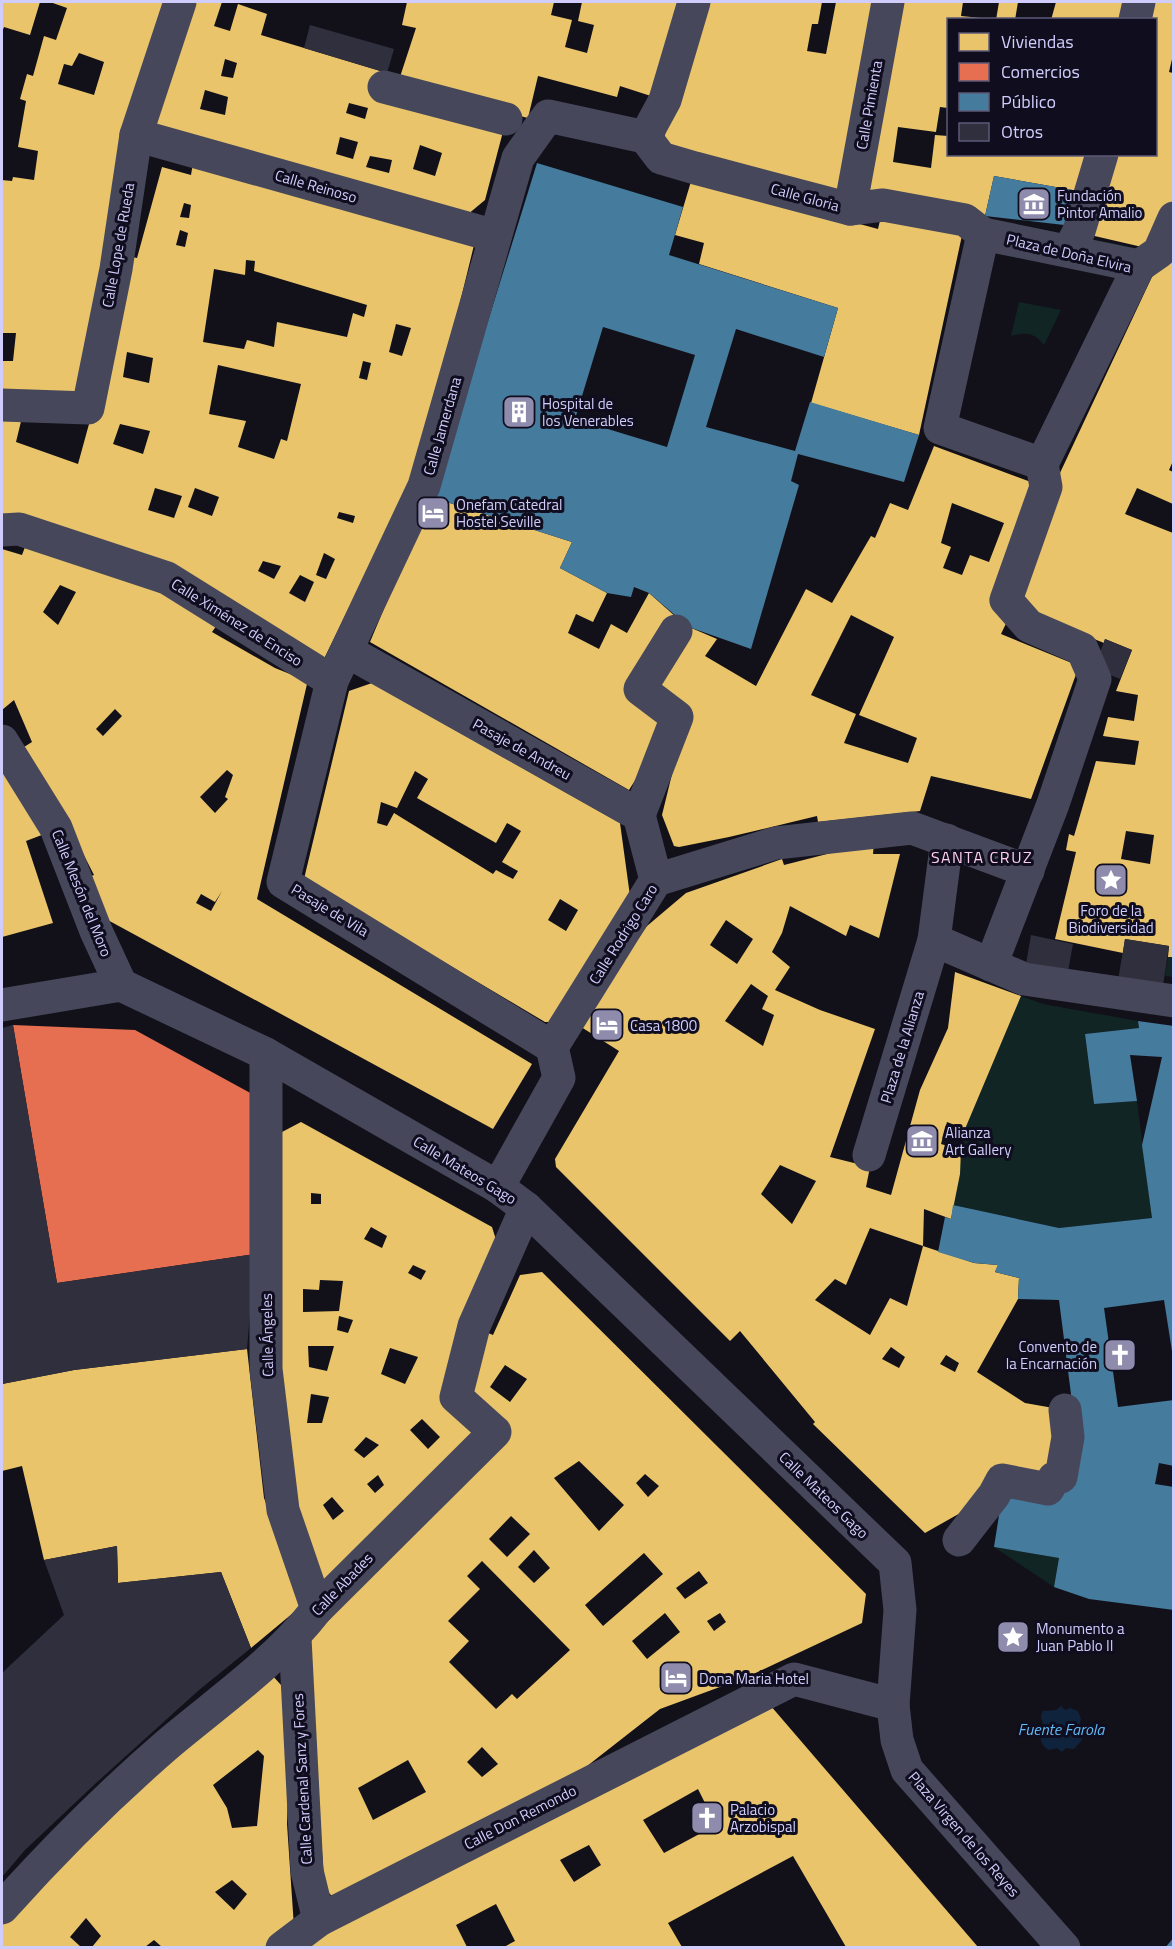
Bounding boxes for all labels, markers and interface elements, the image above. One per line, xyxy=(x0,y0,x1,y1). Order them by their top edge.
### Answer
legend xyxy=(947,18,1157,156)
text: Viviendas xyxy=(1001,28,1074,55)
street label: Calle Pimienta xyxy=(850,58,888,151)
text: Comercios xyxy=(1001,58,1080,85)
text: Público xyxy=(1001,88,1056,115)
text: Otros xyxy=(1001,118,1043,145)
street label: Calle Reinoso xyxy=(272,163,360,209)
street label: Calle Gloria xyxy=(768,177,842,217)
street label: Calle Lope de Rueda xyxy=(96,180,140,309)
place label: Fundación Pintor Amalio xyxy=(1057,184,1143,224)
museum icon: Fundación Pintor Amalio xyxy=(1016,186,1052,222)
street label: Plaza de Doña Elvira xyxy=(1004,227,1134,279)
street label: Calle Jamerdana xyxy=(417,374,467,478)
place label: Hospital de los Venerables xyxy=(542,392,634,432)
building icon: Hospital de los Venerables xyxy=(501,394,537,430)
place label: Onefam Catedral Hostel Seville xyxy=(456,493,562,533)
hotel icon: Onefam Catedral Hostel Seville xyxy=(415,495,451,531)
street label: Calle Ximénez de Enciso xyxy=(167,572,307,672)
street label: Pasaje de Andreu xyxy=(469,712,575,786)
street label: Calle Mesón del Moro xyxy=(46,826,118,960)
district label: SANTA CRUZ xyxy=(931,845,1033,869)
place icon: Foro de la Biodiversidad xyxy=(1093,862,1129,898)
street label: Pasaje de Vila xyxy=(287,878,374,942)
street label: Calle Rodrigo Caro xyxy=(583,879,663,989)
place label: Foro de la Biodiversidad xyxy=(1068,899,1154,939)
street label: Plaza de la Alianza xyxy=(874,988,930,1106)
hotel icon: Casa 1800 xyxy=(589,1007,625,1043)
place label: Casa 1800 xyxy=(630,1014,697,1037)
place label: Alianza Art Gallery xyxy=(945,1121,1011,1161)
museum icon: Alianza Art Gallery xyxy=(904,1123,940,1159)
street label: Calle Mateos Gago xyxy=(409,1130,521,1210)
street label: Calle Ángeles xyxy=(255,1293,279,1377)
place label: Convento de la Encarnación xyxy=(1006,1335,1097,1375)
church icon: Convento de la Encarnación xyxy=(1102,1337,1138,1373)
street label: Calle Mateos Gago xyxy=(774,1446,874,1544)
street label: Calle Abades xyxy=(306,1547,378,1621)
place label: Monumento a Juan Pablo II xyxy=(1036,1617,1125,1657)
place icon: Monumento a Juan Pablo II xyxy=(995,1619,1031,1655)
hotel icon: Dona Maria Hotel xyxy=(658,1660,694,1696)
place label: Dona Maria Hotel xyxy=(699,1667,809,1690)
street label: Calle Cardenal Sanz y Fores xyxy=(286,1693,318,1865)
water label: Fuente Farola xyxy=(1018,1717,1105,1741)
street label: Plaza Virgen de los Reyes xyxy=(903,1766,1025,1902)
street label: Calle Don Remondo xyxy=(460,1779,580,1855)
place label: Palacio Arzobispal xyxy=(730,1798,796,1838)
church icon: Palacio Arzobispal xyxy=(689,1800,725,1836)

